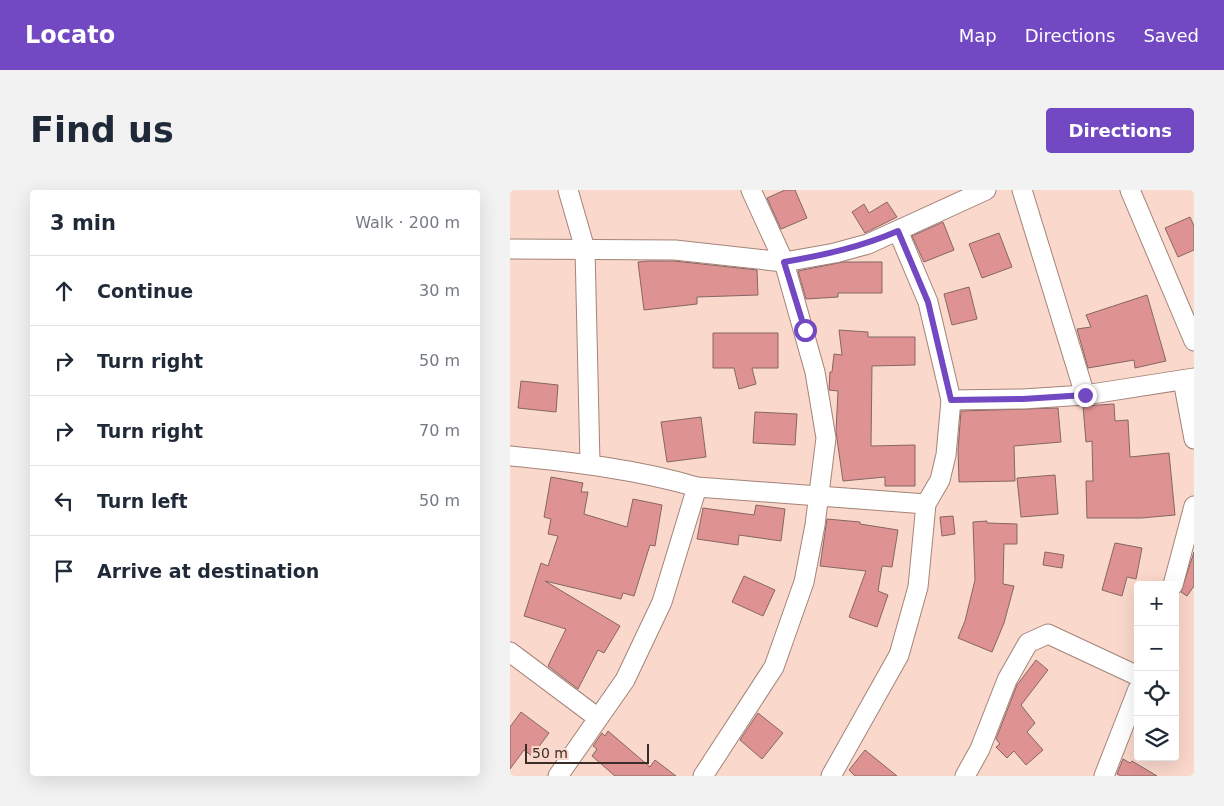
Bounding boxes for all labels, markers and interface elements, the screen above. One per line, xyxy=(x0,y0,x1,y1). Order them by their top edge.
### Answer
text: Locato xyxy=(25,21,115,49)
text: Map xyxy=(959,25,997,46)
text: Directions xyxy=(1025,25,1115,46)
text: Saved xyxy=(1143,25,1199,46)
button: Directions xyxy=(1046,108,1194,153)
text: Find us xyxy=(30,110,174,150)
text: 3 min xyxy=(50,211,116,235)
text: Walk · 200 m xyxy=(355,213,460,232)
icon: ahead xyxy=(50,277,78,305)
text: Continue xyxy=(97,280,193,302)
text: 30 m xyxy=(419,281,460,300)
route start xyxy=(794,319,817,342)
icon: right xyxy=(50,347,78,375)
text: Turn right xyxy=(97,350,203,372)
text: 50 m xyxy=(419,351,460,370)
route end xyxy=(1074,384,1097,407)
icon: right xyxy=(50,417,78,445)
text: Turn right xyxy=(97,420,203,442)
text: 70 m xyxy=(419,421,460,440)
icon: left xyxy=(50,487,78,515)
text: Turn left xyxy=(97,490,188,512)
text: 50 m xyxy=(419,491,460,510)
icon: arrive xyxy=(50,557,78,585)
text: Arrive at destination xyxy=(97,560,319,582)
map controls xyxy=(1134,581,1179,761)
button: + xyxy=(1134,581,1179,626)
button: − xyxy=(1134,626,1179,671)
button: locate xyxy=(1134,671,1179,716)
button: layers xyxy=(1134,716,1179,761)
scale bar xyxy=(525,741,649,764)
text: 50 m xyxy=(532,745,568,761)

